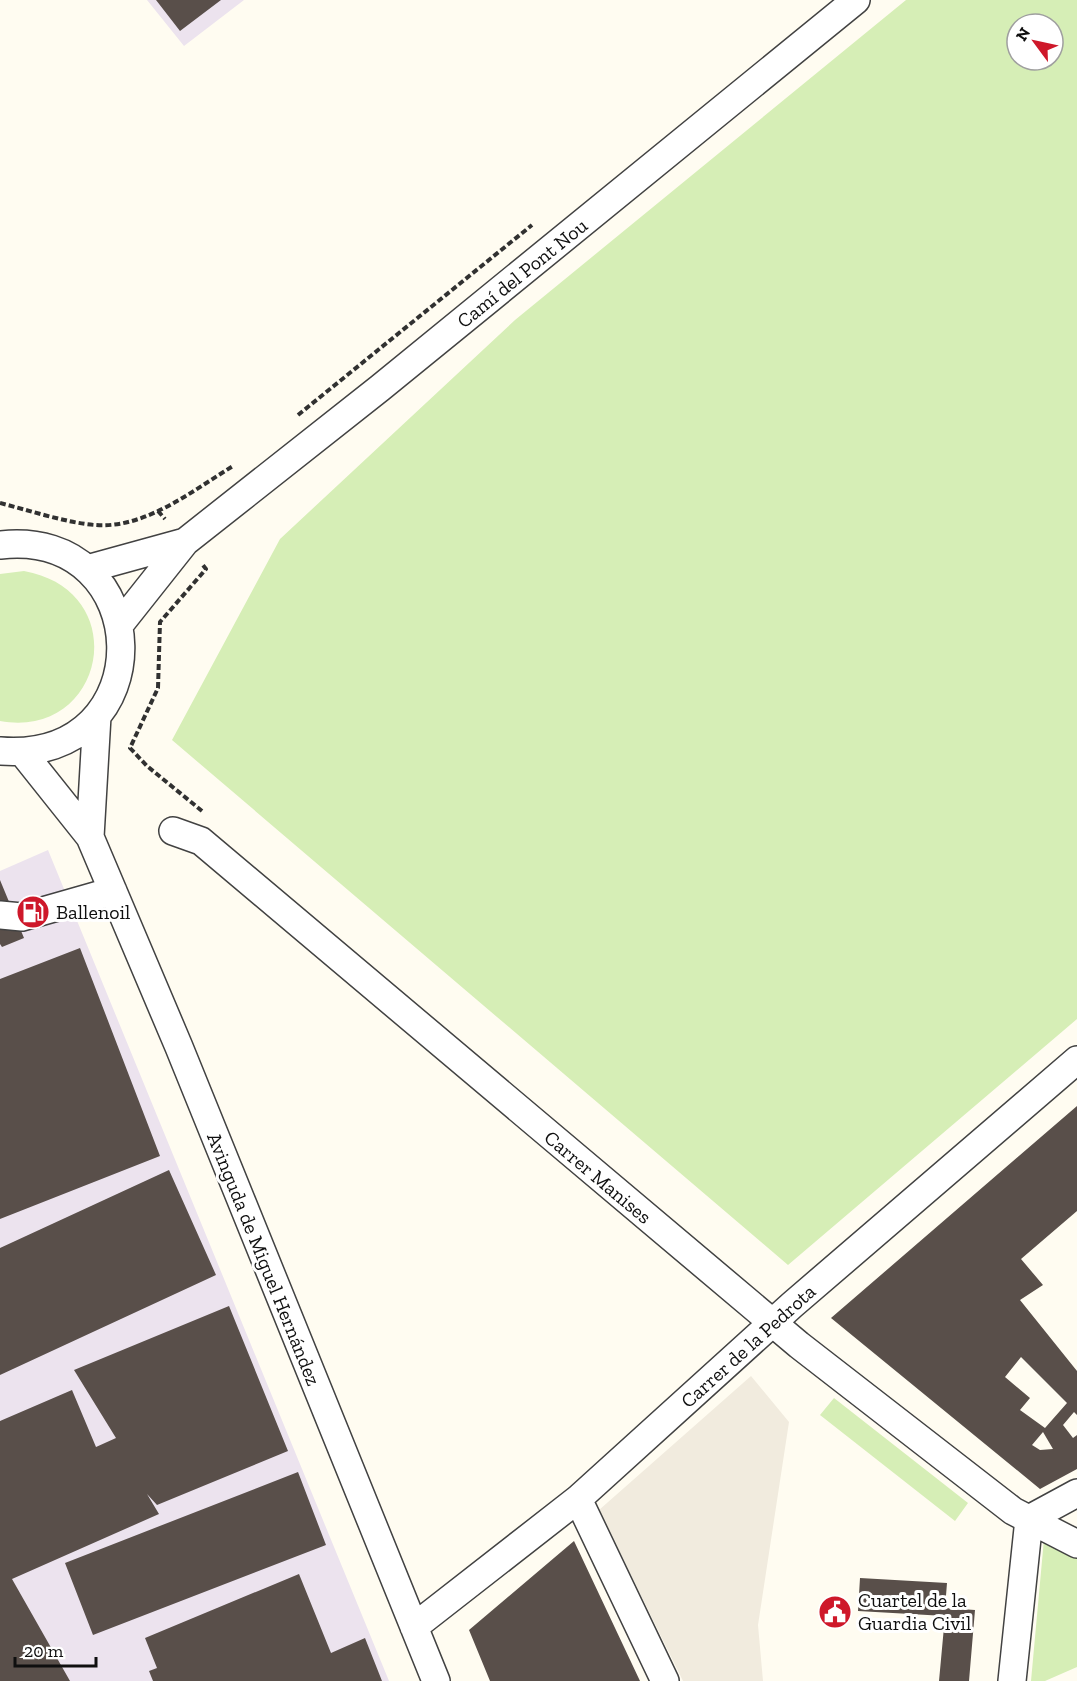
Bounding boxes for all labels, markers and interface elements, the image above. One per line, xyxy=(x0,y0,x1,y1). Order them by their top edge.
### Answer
north arrow xyxy=(1005,12,1065,72)
text: N xyxy=(1012,24,1034,44)
street label: Camí del Pont Nou xyxy=(452,213,592,333)
fuel station icon: Ballenoil xyxy=(15,894,51,930)
place label: Ballenoil xyxy=(56,900,130,924)
street label: Carrer Manises xyxy=(540,1125,656,1229)
street label: Avinguda de Miguel Hernández xyxy=(202,1129,326,1389)
street label: Carrer de la Pedrota xyxy=(676,1279,821,1413)
place label: Cuartel de la Guardia Civil xyxy=(858,1588,971,1635)
public building icon: Cuartel de la Guardia Civil xyxy=(817,1594,853,1630)
scale bar xyxy=(15,1630,96,1668)
text: 20 m xyxy=(24,1640,64,1662)

